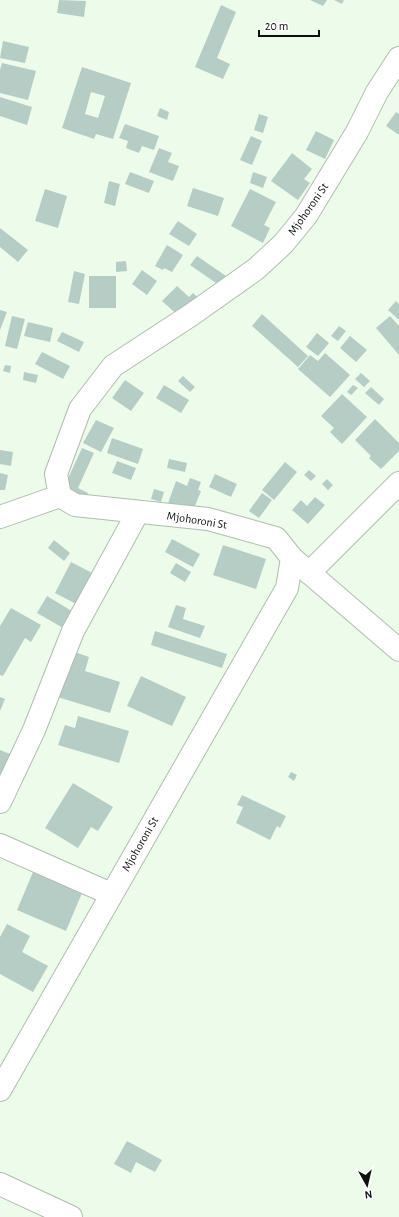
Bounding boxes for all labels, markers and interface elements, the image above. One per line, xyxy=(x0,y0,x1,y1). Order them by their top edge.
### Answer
scale bar xyxy=(259,12,319,38)
text: 20 m xyxy=(265,20,288,32)
street label: Mjohoroni St xyxy=(286,181,331,238)
street label: Mjohoroni St xyxy=(166,509,228,532)
street label: Mjohoroni St xyxy=(120,815,161,874)
north arrow xyxy=(347,1165,387,1205)
text: N xyxy=(364,1188,373,1200)

